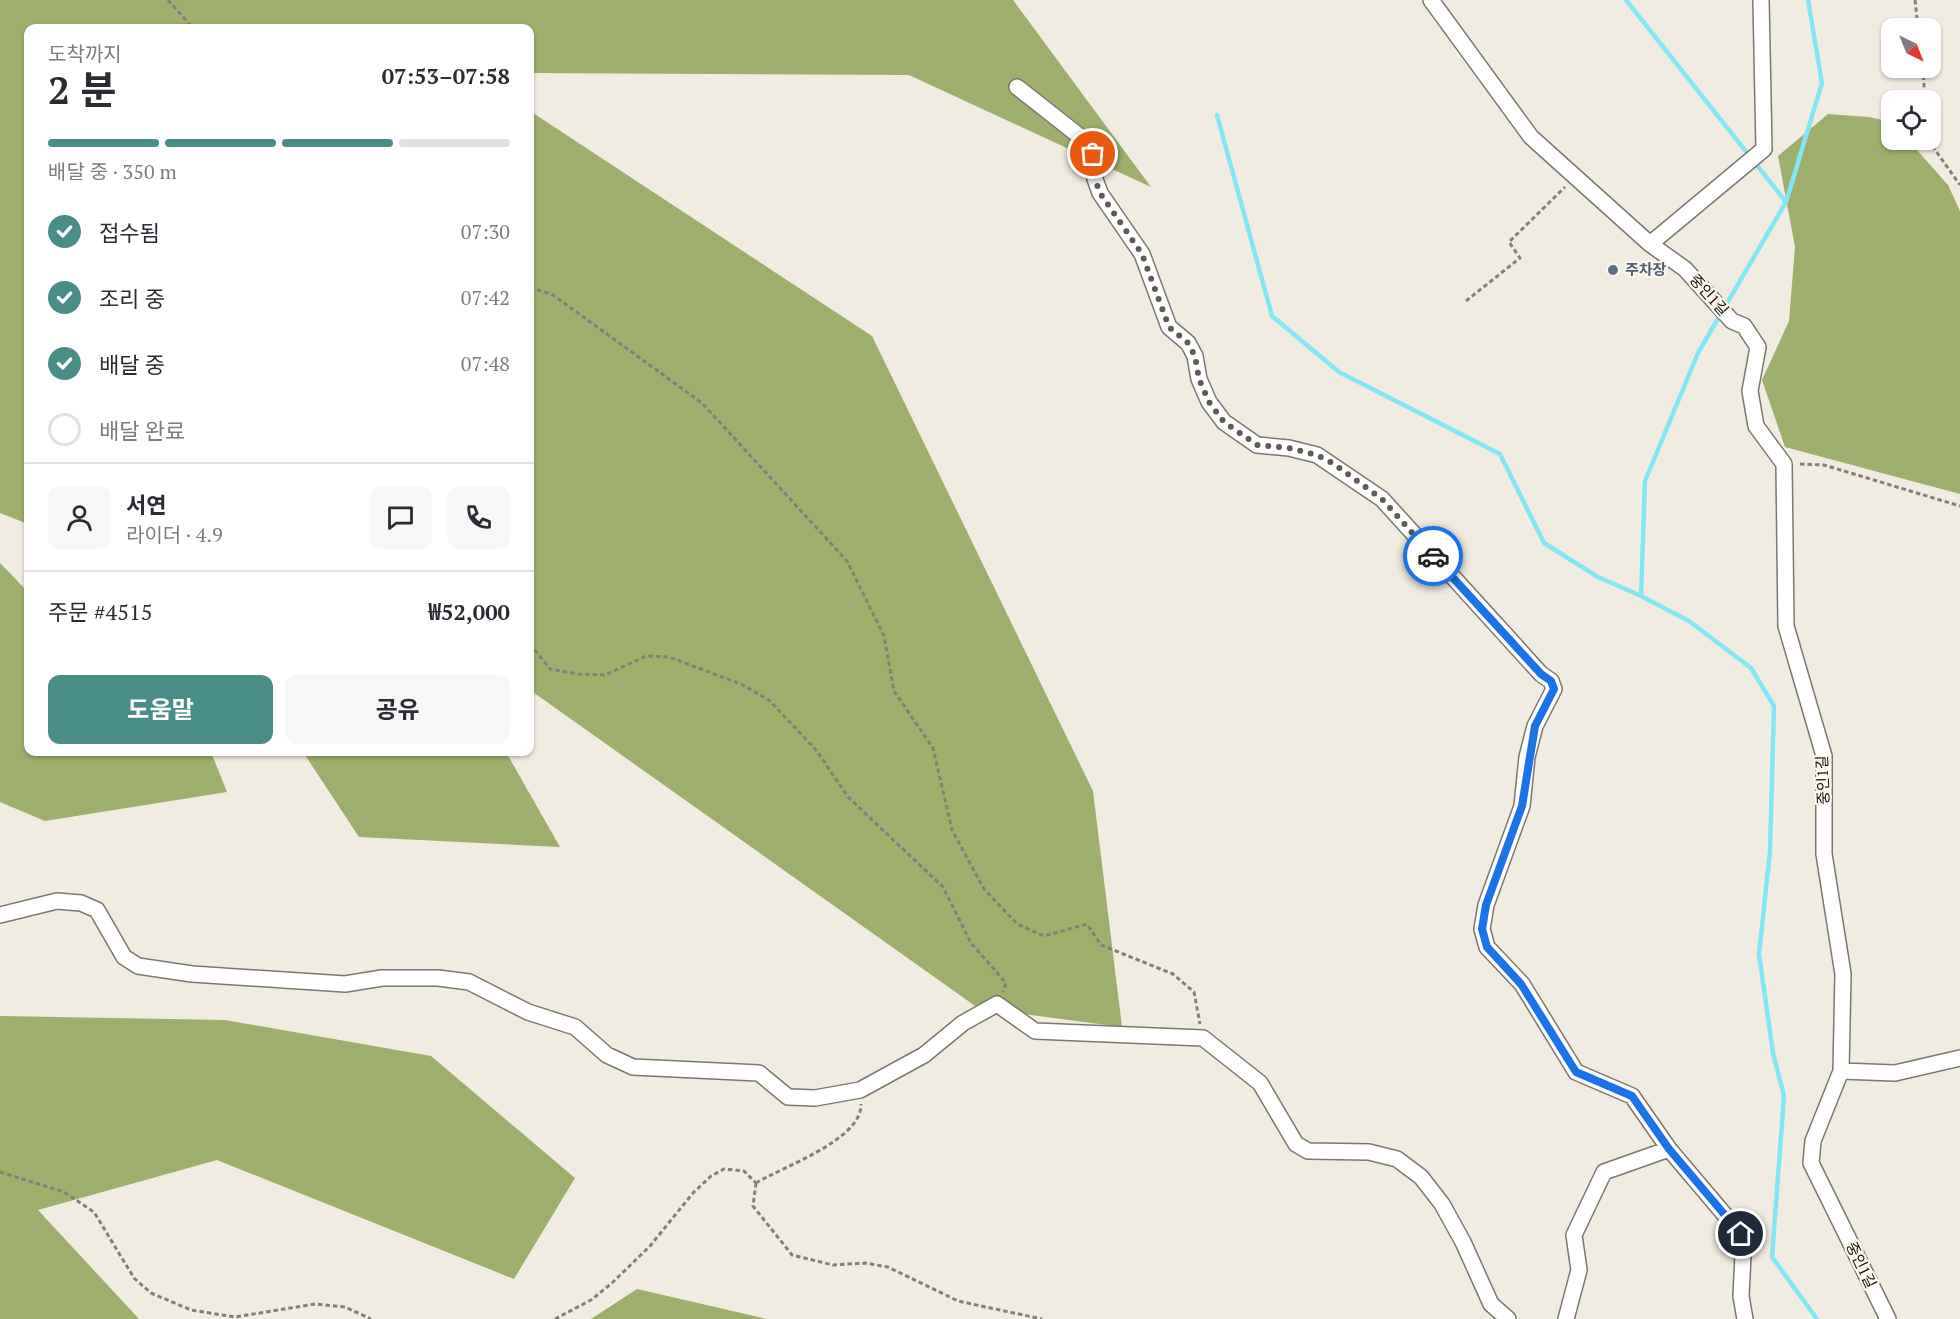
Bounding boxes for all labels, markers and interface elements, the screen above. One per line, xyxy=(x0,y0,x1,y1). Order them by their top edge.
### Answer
north arrow xyxy=(1881,18,1941,78)
map controls xyxy=(1881,18,1941,150)
text: 도착까지 xyxy=(48,40,122,67)
text: 07:53–07:58 xyxy=(382,61,510,90)
text: 2 분 xyxy=(48,63,116,115)
button: locate xyxy=(1881,90,1941,150)
pin xyxy=(1067,128,1118,179)
icon: bag xyxy=(1076,137,1109,170)
text: 배달 중 · 350 m xyxy=(48,158,177,185)
icon: check xyxy=(48,215,81,248)
text: 접수됨 xyxy=(99,218,160,247)
text: 07:30 xyxy=(461,218,510,245)
place label: 주차장 xyxy=(1625,259,1667,279)
marker: 주차장 xyxy=(1606,263,1620,277)
street label: 중인1길 xyxy=(1686,269,1734,319)
icon: check xyxy=(48,281,81,314)
text: 조리 중 xyxy=(99,284,165,313)
text: 07:42 xyxy=(461,284,510,311)
icon: check xyxy=(48,347,81,380)
text: 배달 중 xyxy=(99,350,165,379)
text: 07:48 xyxy=(461,350,510,377)
text: 배달 완료 xyxy=(99,416,185,445)
button: person xyxy=(48,486,111,549)
button: chat xyxy=(369,486,432,549)
button: phone xyxy=(447,486,510,549)
text: 서연 xyxy=(126,490,166,519)
text: 라이더 · 4.9 xyxy=(126,521,223,548)
courier xyxy=(1403,526,1463,586)
icon: car xyxy=(1417,540,1450,573)
text: 주문 #4515 xyxy=(48,597,152,626)
text: ₩52,000 xyxy=(428,597,510,626)
button: 도움말 xyxy=(48,675,273,744)
button: 공유 xyxy=(285,675,510,744)
street label: 중인1길 xyxy=(1811,755,1833,805)
pin xyxy=(1715,1208,1766,1259)
icon: home xyxy=(1724,1217,1757,1250)
street label: 중인1길 xyxy=(1842,1238,1882,1291)

